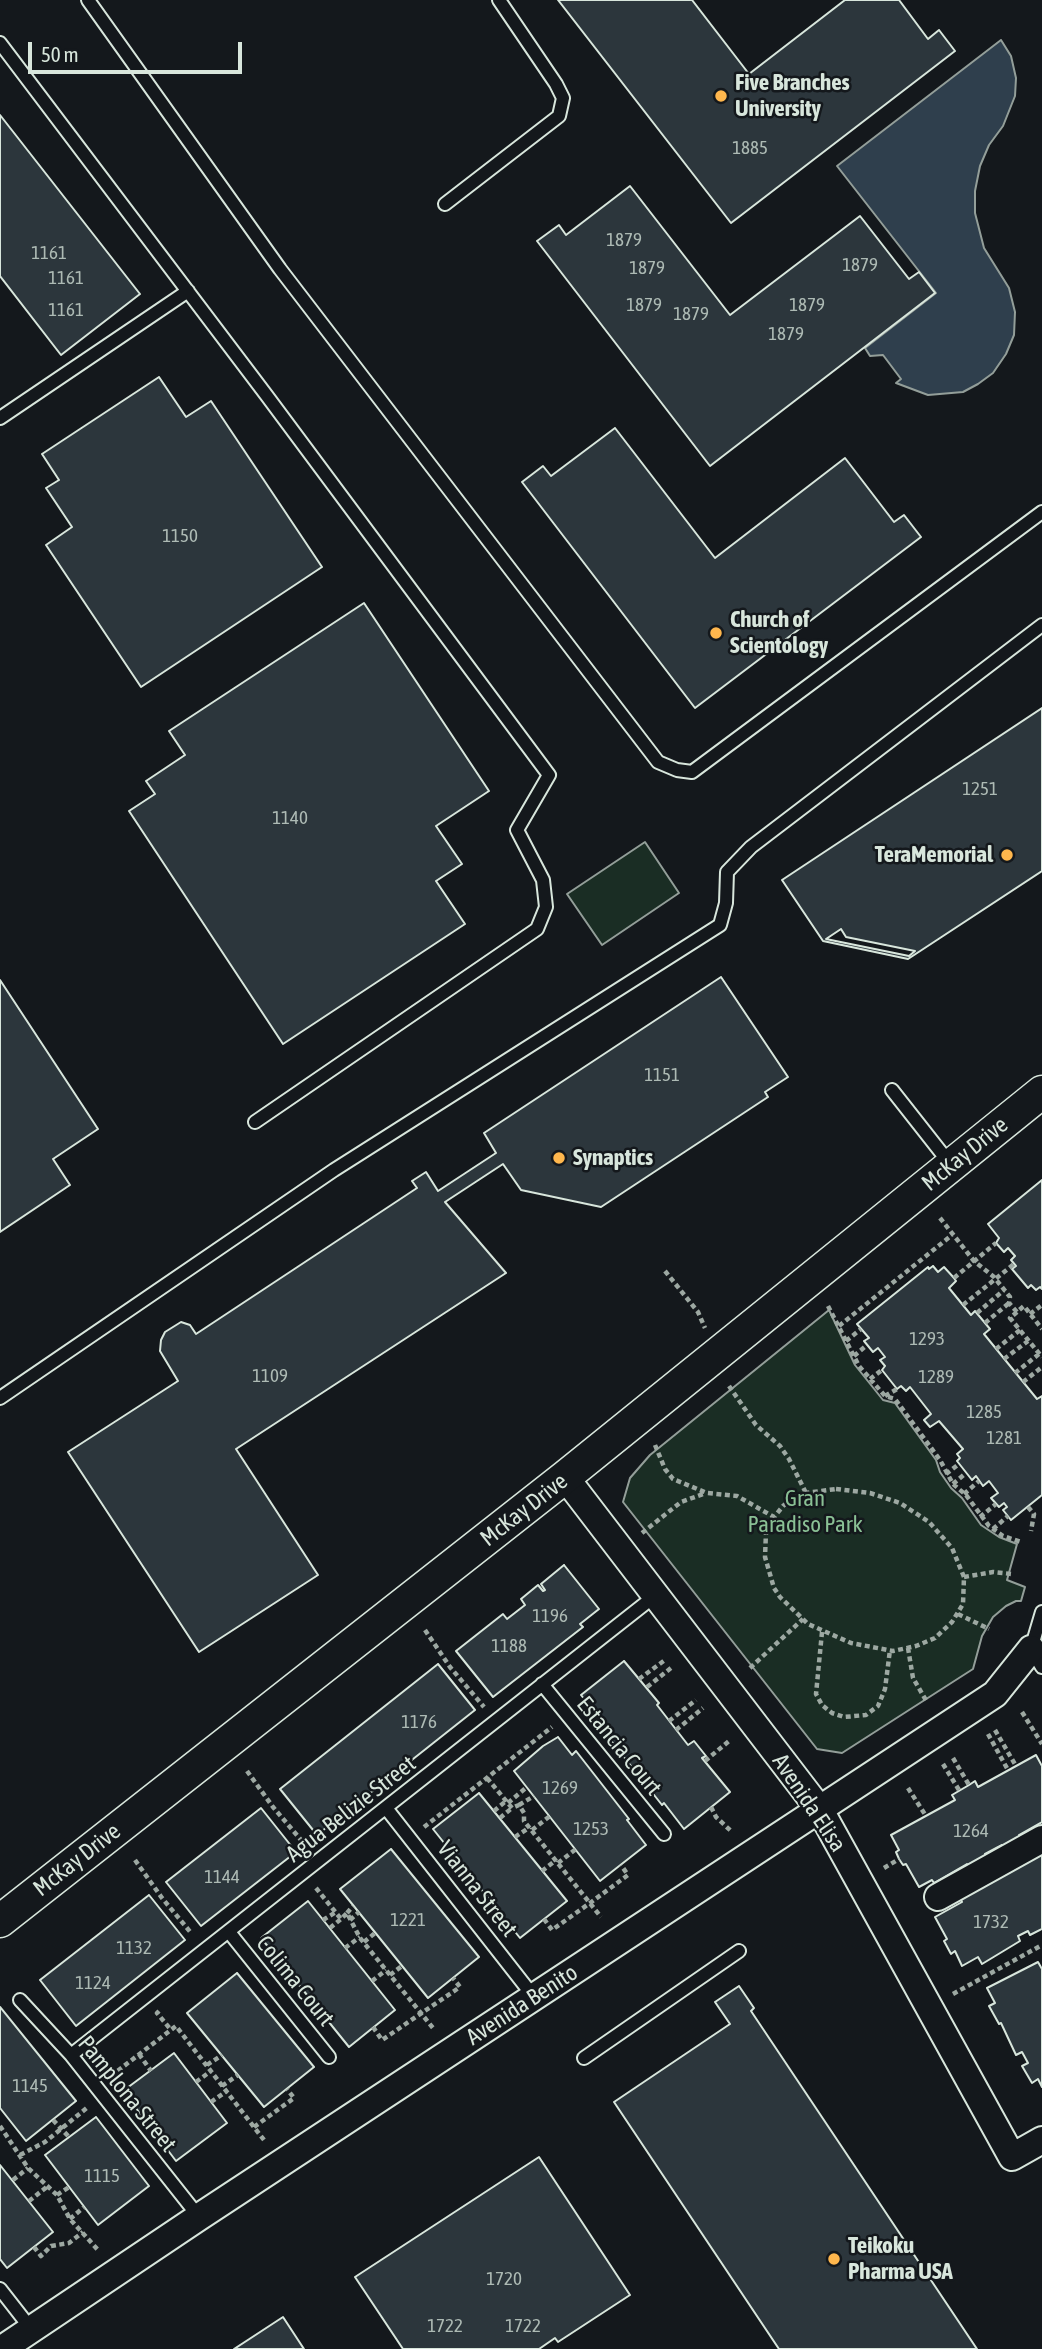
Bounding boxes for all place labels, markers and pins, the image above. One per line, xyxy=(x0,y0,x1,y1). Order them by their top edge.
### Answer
place label: Five Branches University xyxy=(735,69,850,123)
marker: Five Branches University xyxy=(713,88,729,104)
place label: Church of Scientology xyxy=(730,606,828,660)
marker: Church of Scientology xyxy=(708,625,724,641)
place label: TeraMemorial xyxy=(875,841,993,869)
marker: TeraMemorial xyxy=(999,847,1015,863)
place label: Synaptics xyxy=(573,1144,653,1172)
marker: Synaptics xyxy=(551,1150,567,1166)
place label: Teikoku Pharma USA xyxy=(848,2232,953,2286)
marker: Teikoku Pharma USA xyxy=(826,2251,842,2267)

